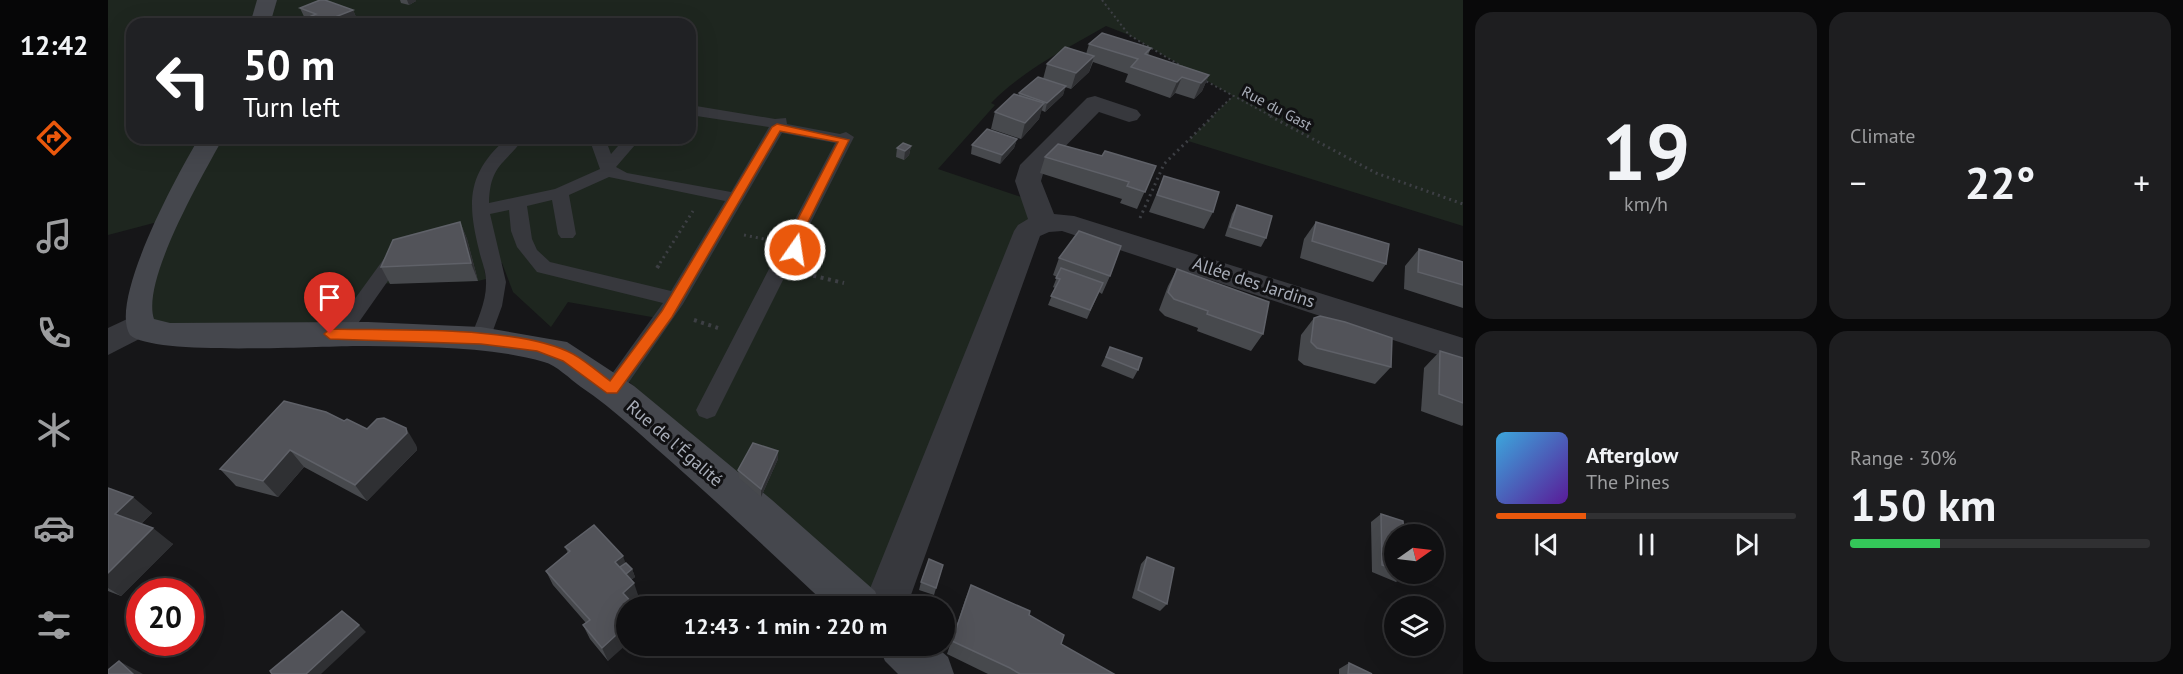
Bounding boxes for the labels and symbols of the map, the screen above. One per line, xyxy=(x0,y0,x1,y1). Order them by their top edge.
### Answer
street label: Rue du Gast xyxy=(1239,82,1315,134)
position arrow xyxy=(763,218,827,282)
street label: Allée des Jardins xyxy=(1190,251,1318,313)
pin xyxy=(304,272,355,334)
street label: Rue de l'Égalité xyxy=(622,395,728,491)
north arrow xyxy=(1384,524,1444,584)
speed limit sign: 20 xyxy=(126,578,204,656)

